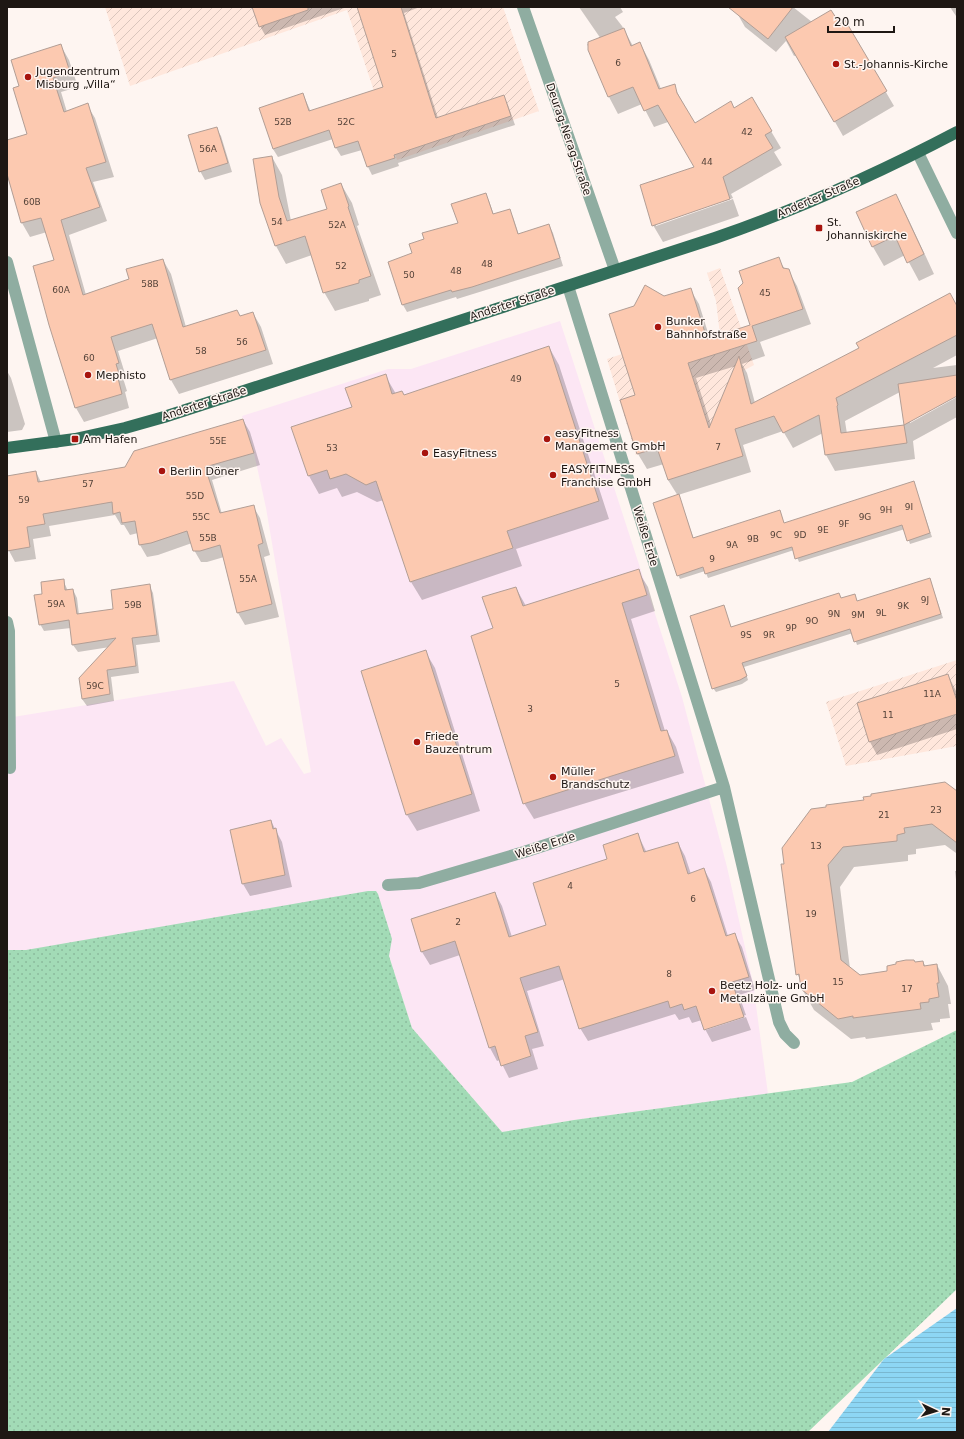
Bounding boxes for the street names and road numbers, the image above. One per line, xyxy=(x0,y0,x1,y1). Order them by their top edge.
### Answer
street label: Deurag-Nerag-Straße xyxy=(543,81,594,197)
street label: Anderter Straße xyxy=(775,174,862,221)
street label: Anderter Straße xyxy=(468,284,556,323)
street label: Anderter Straße xyxy=(160,384,248,423)
street label: Weiße Erde xyxy=(630,504,661,568)
street label: Weiße Erde xyxy=(514,830,577,861)

